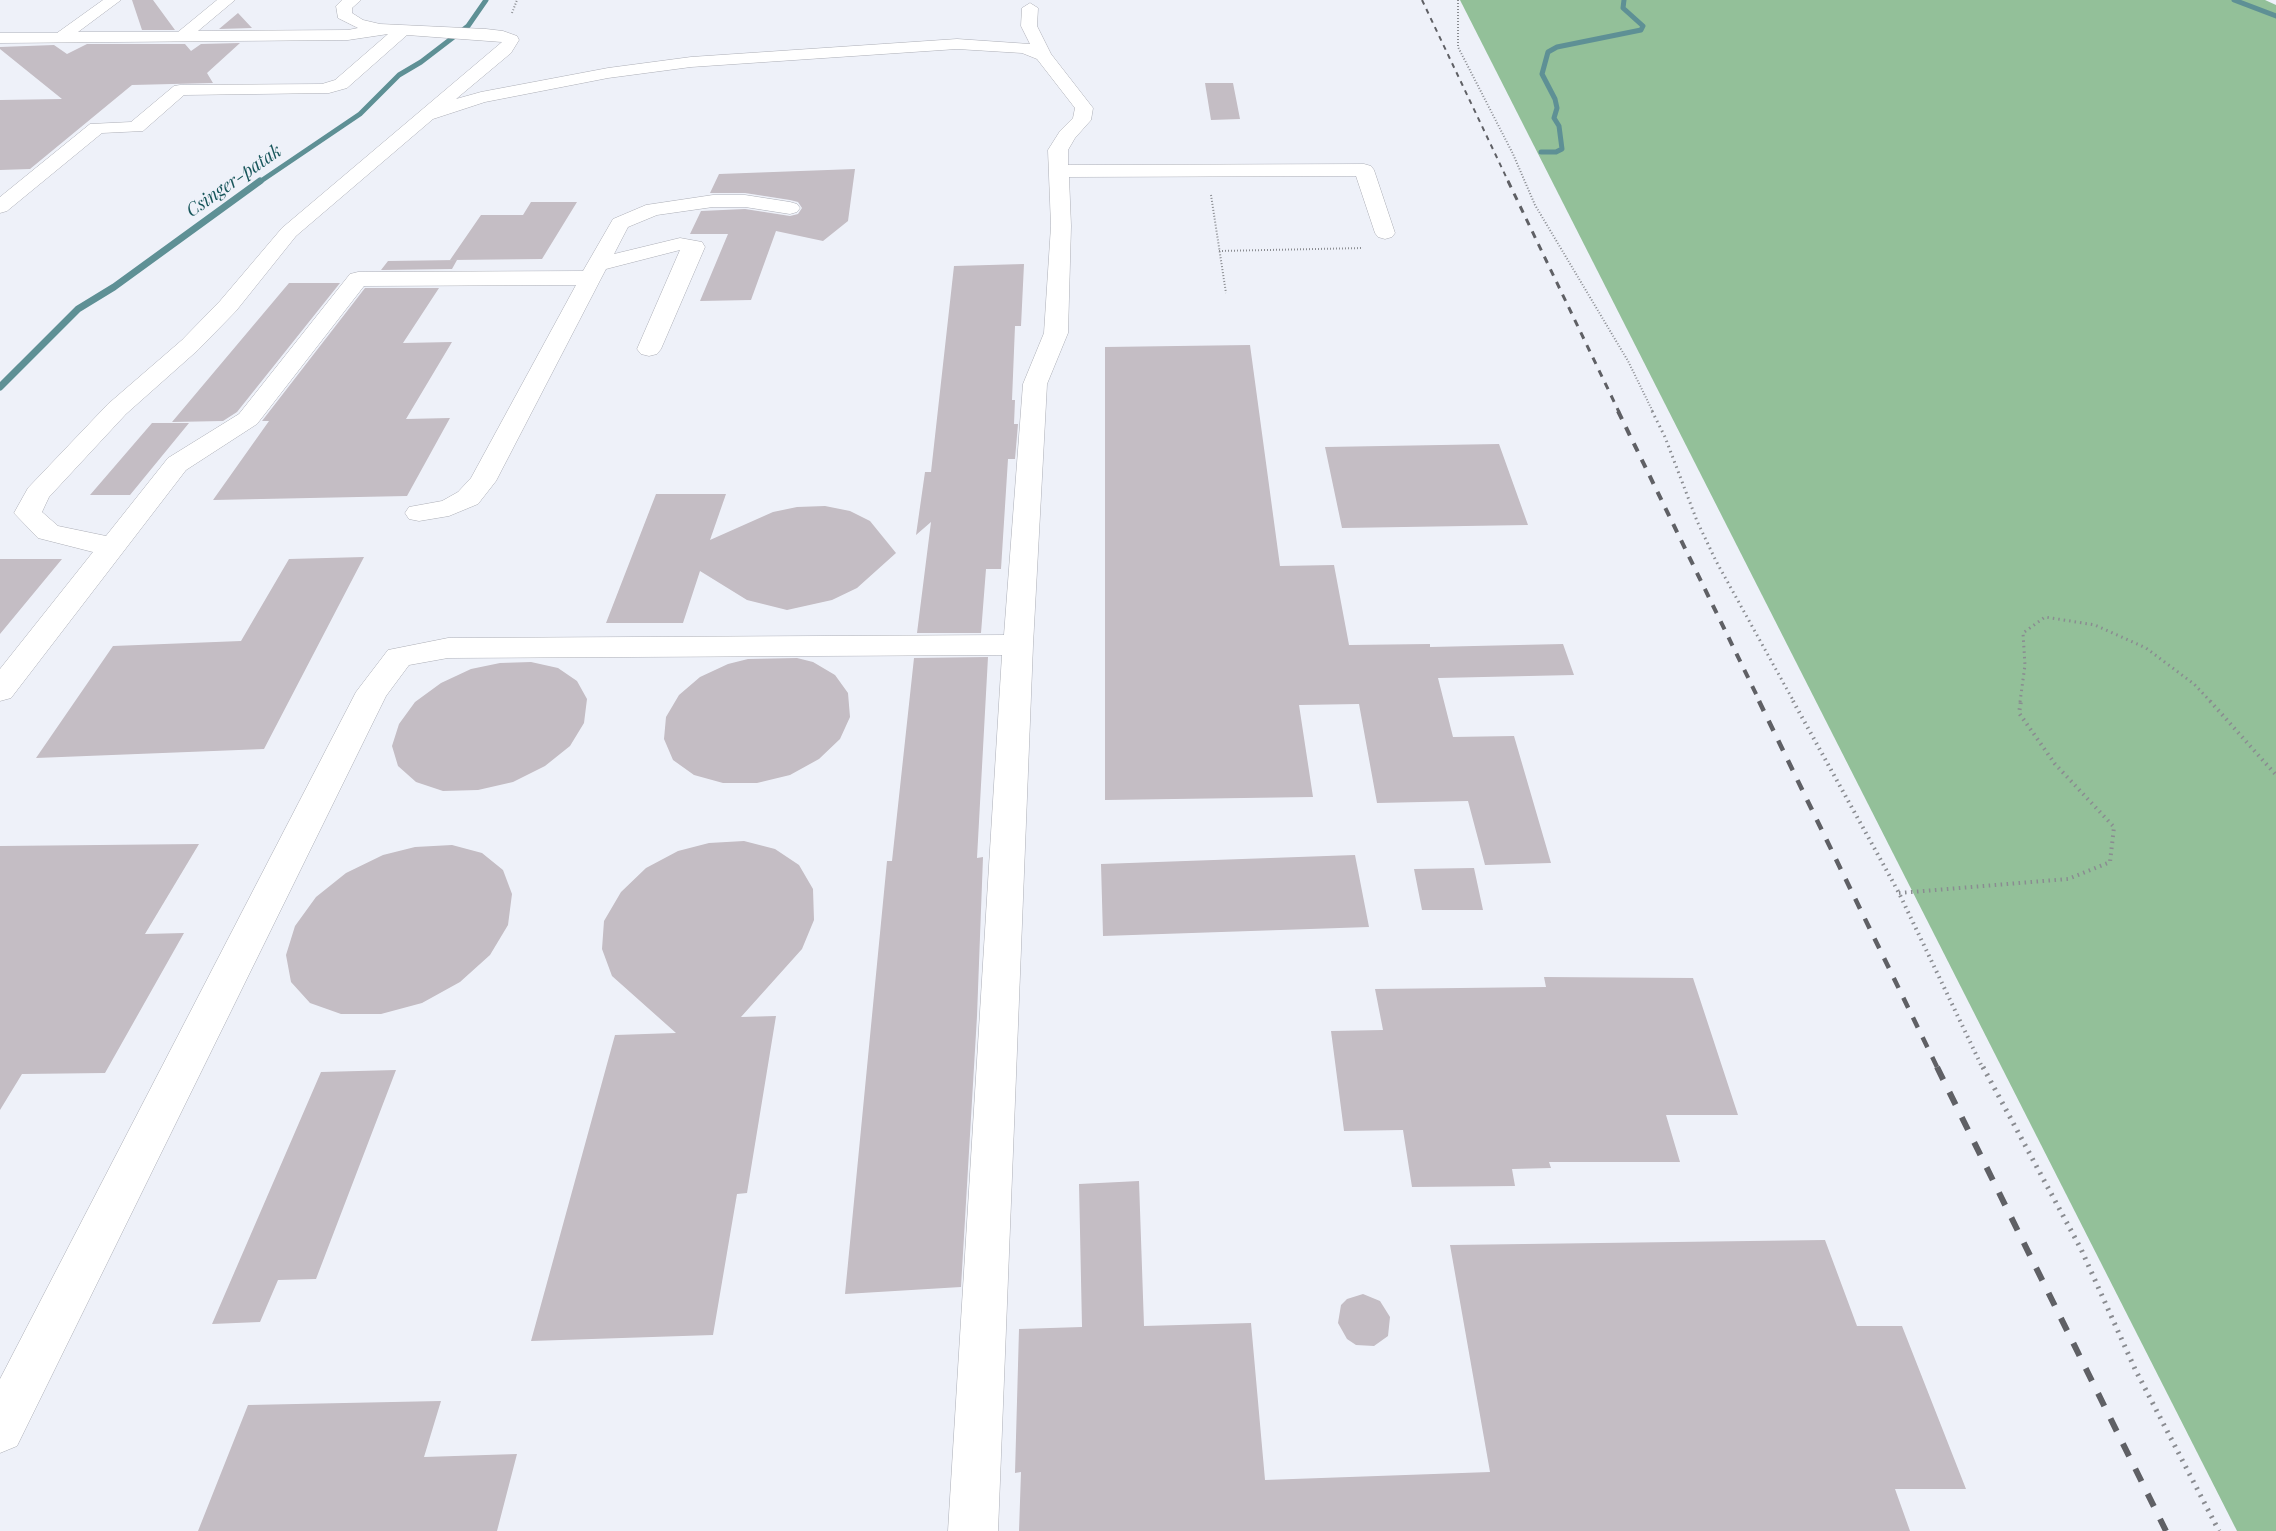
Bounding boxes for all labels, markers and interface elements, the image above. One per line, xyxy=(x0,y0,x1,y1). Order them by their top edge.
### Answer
water label: Csinger-patak xyxy=(182,140,286,222)

